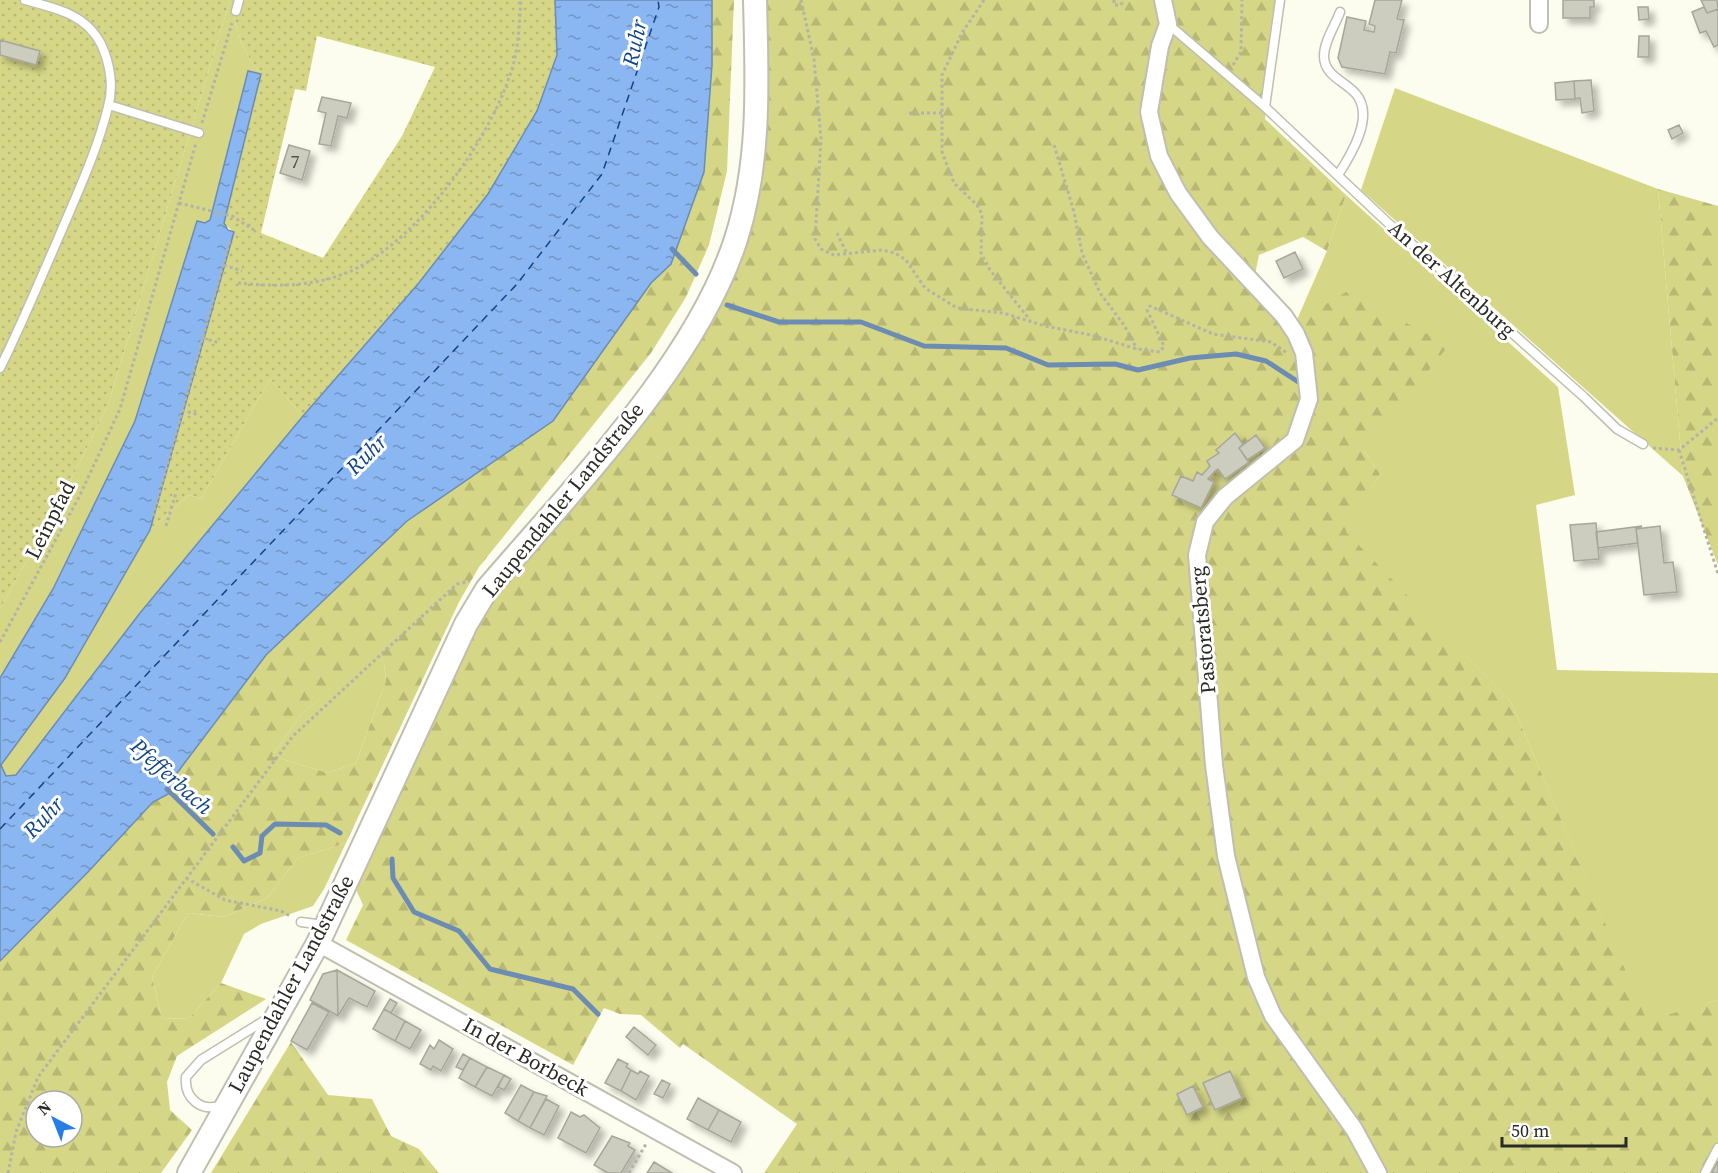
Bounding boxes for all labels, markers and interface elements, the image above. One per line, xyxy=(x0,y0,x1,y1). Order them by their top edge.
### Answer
water label: Ruhr xyxy=(614,16,654,70)
house number: 7 xyxy=(291,149,300,174)
street label: An der Altenburg xyxy=(1382,214,1522,344)
street label: Laupendahler Landstraße xyxy=(475,396,650,603)
water label: Ruhr xyxy=(338,426,394,482)
street label: Leinpfad xyxy=(18,476,82,564)
street label: Pastoratsberg xyxy=(1182,565,1223,695)
water label: Pfefferbach xyxy=(124,730,219,821)
water label: Ruhr xyxy=(15,789,71,845)
street label: Laupendahler Landstraße xyxy=(221,870,360,1098)
street label: In der Borbeck xyxy=(458,1010,595,1103)
north arrow xyxy=(24,1089,84,1149)
text: N xyxy=(32,1096,56,1120)
scale bar xyxy=(1502,1110,1626,1148)
text: 50 m xyxy=(1511,1118,1549,1143)

